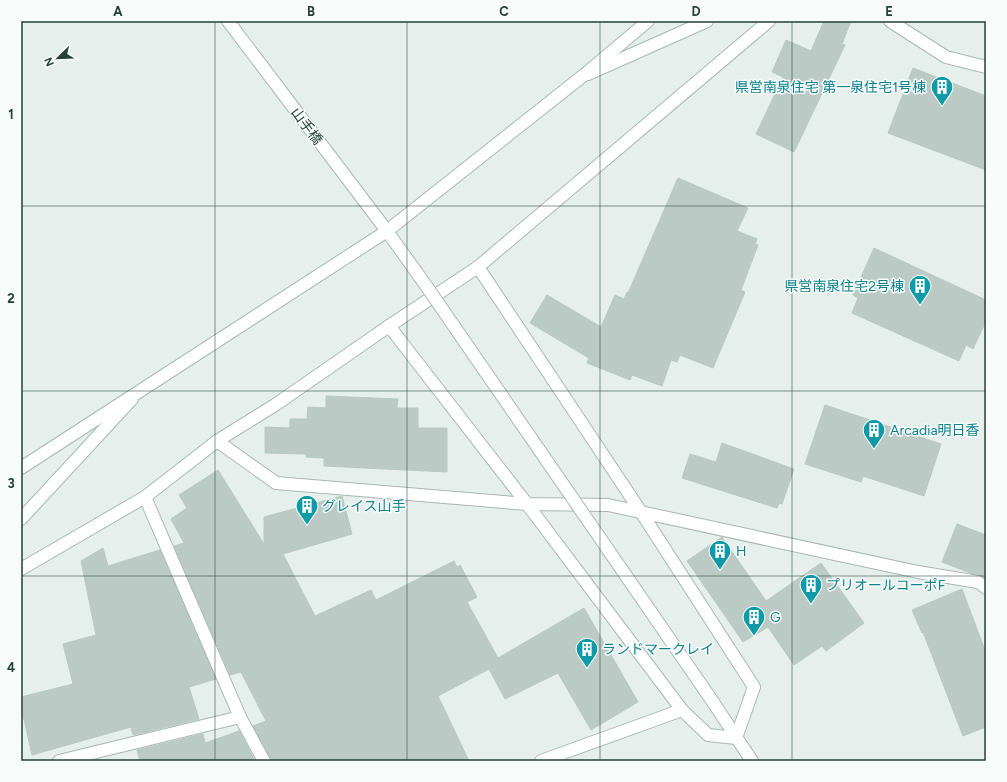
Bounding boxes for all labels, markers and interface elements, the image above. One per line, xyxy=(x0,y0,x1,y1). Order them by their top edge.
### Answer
text: A xyxy=(113,4,123,19)
text: B xyxy=(307,4,315,19)
text: C xyxy=(499,4,509,19)
text: D xyxy=(691,4,701,19)
text: E xyxy=(885,4,893,19)
north arrow xyxy=(38,38,78,78)
text: N xyxy=(42,55,57,68)
building icon: 県営南泉住宅 第一泉住宅1号棟 xyxy=(929,74,955,107)
place label: 県営南泉住宅 第一泉住宅1号棟 xyxy=(735,79,926,96)
street label: 山手橋 xyxy=(287,104,326,148)
text: 1 xyxy=(8,107,14,122)
building icon: 県営南泉住宅2号棟 xyxy=(907,273,933,306)
place label: 県営南泉住宅2号棟 xyxy=(784,278,904,295)
text: 2 xyxy=(7,291,15,306)
building icon: Arcadia明日香 xyxy=(861,417,887,450)
place label: Arcadia明日香 xyxy=(890,422,980,439)
text: 3 xyxy=(7,476,15,491)
building icon: グレイス山手 xyxy=(294,493,320,526)
place label: グレイス山手 xyxy=(322,498,406,515)
building icon: H xyxy=(707,538,733,571)
place label: H xyxy=(736,543,747,560)
building icon: プリオールコーポF xyxy=(798,572,824,605)
place label: プリオールコーポF xyxy=(826,577,946,594)
building icon: G xyxy=(741,604,767,637)
place label: G xyxy=(770,609,781,626)
building icon: ランドマークレイ xyxy=(574,636,600,669)
place label: ランドマークレイ xyxy=(602,641,714,658)
text: 4 xyxy=(7,660,15,675)

